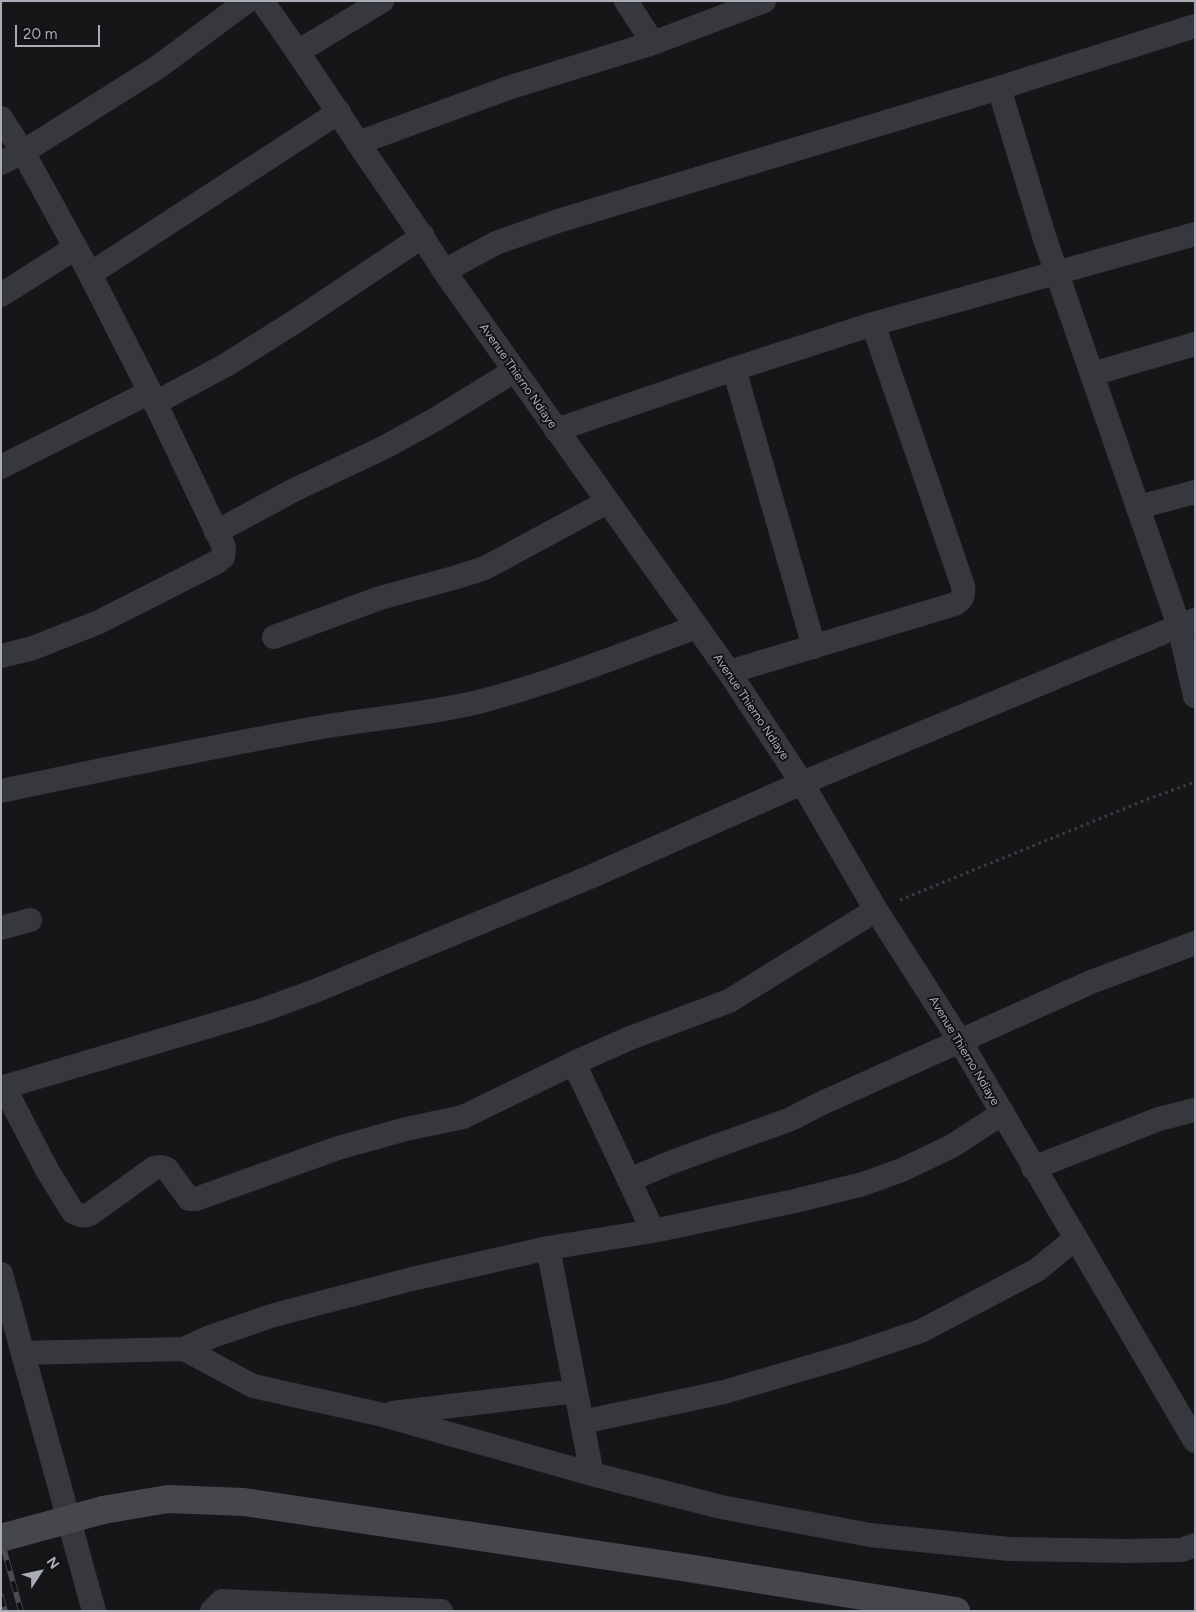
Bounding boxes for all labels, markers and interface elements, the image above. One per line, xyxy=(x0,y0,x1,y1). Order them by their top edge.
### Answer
scale bar xyxy=(18,15,102,47)
text: 20 m xyxy=(23,25,57,43)
street label: Avenue Thierno Ndiaye xyxy=(476,321,560,431)
street label: Avenue Thierno Ndiaye xyxy=(710,651,792,763)
street label: Avenue Thierno Ndiaye xyxy=(926,994,1002,1108)
north arrow xyxy=(15,1547,65,1597)
text: N xyxy=(43,1554,63,1572)

